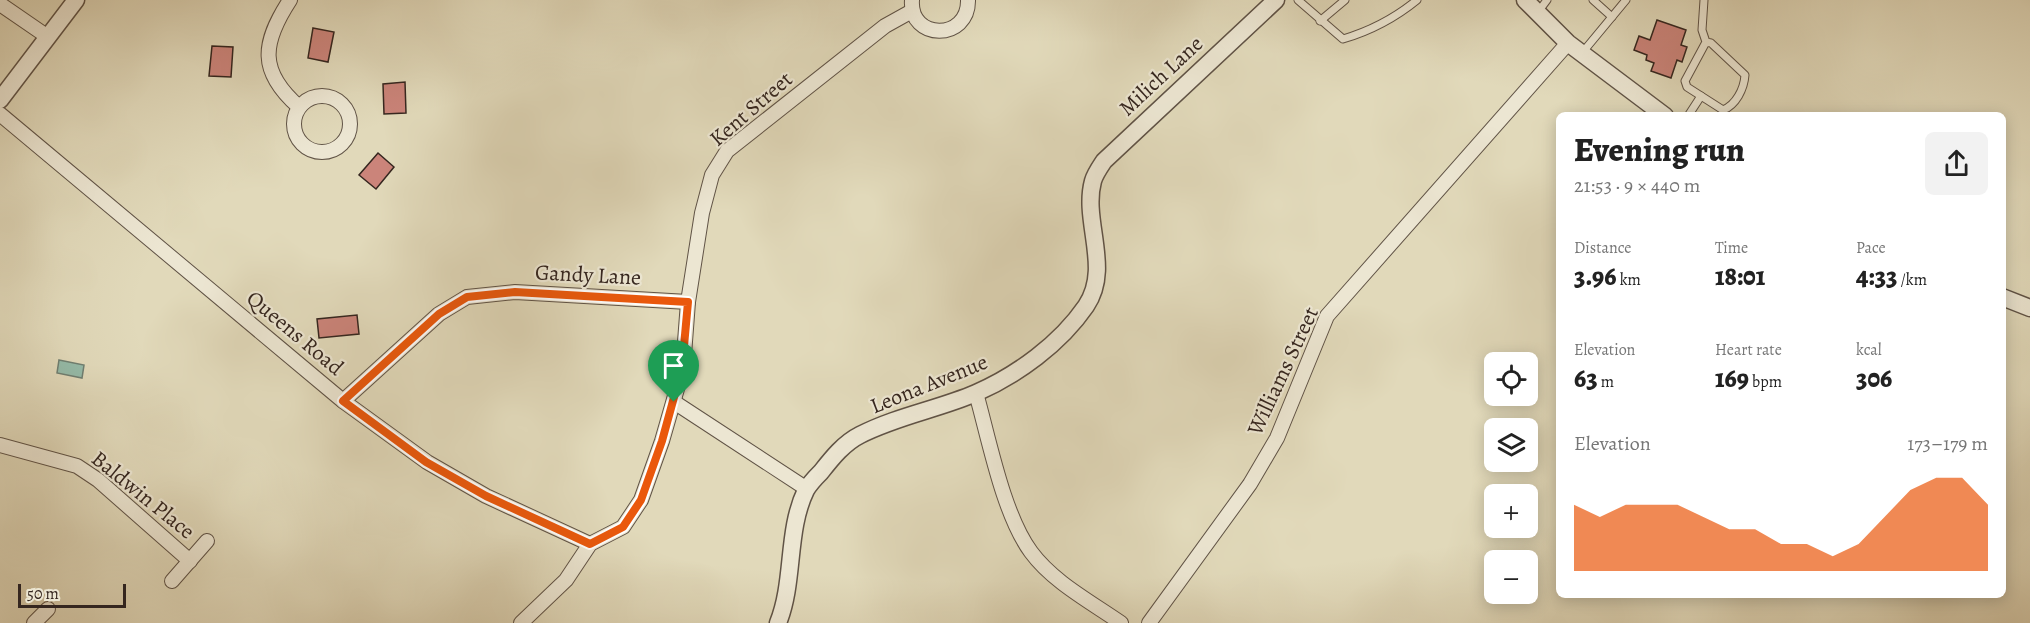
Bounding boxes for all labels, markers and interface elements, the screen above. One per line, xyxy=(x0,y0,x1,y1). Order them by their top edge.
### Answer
street label: Milich Lane xyxy=(1112,29,1210,123)
street label: Kent Street xyxy=(703,65,799,153)
text: Evening run xyxy=(1574,127,1745,172)
button: share xyxy=(1925,132,1988,195)
text: 21:53 · 9 × 440 m xyxy=(1574,172,1700,199)
text: Distance xyxy=(1574,237,1631,259)
text: Time xyxy=(1715,237,1748,259)
text: Pace xyxy=(1856,237,1886,259)
street label: Gandy Lane xyxy=(534,257,642,293)
text: 3.96 xyxy=(1574,259,1616,294)
text: 18:01 xyxy=(1715,259,1765,294)
text: 4:33 xyxy=(1856,259,1897,294)
text: km xyxy=(1616,269,1641,291)
text: /km xyxy=(1897,269,1927,291)
street label: Queens Road xyxy=(240,284,350,383)
street label: Williams Street xyxy=(1240,302,1326,441)
text: Elevation xyxy=(1574,339,1635,361)
text: Heart rate xyxy=(1715,339,1782,361)
text: kcal xyxy=(1856,339,1882,361)
pin xyxy=(648,340,699,402)
street label: Leona Avenue xyxy=(866,347,992,421)
icon: arrive xyxy=(657,349,690,382)
map controls xyxy=(1484,352,1538,604)
button: locate xyxy=(1484,352,1538,406)
text: 63 xyxy=(1574,361,1598,396)
text: 169 xyxy=(1715,361,1749,396)
text: 306 xyxy=(1856,361,1892,396)
text: m xyxy=(1598,371,1614,393)
text: bpm xyxy=(1749,371,1782,393)
button: layers xyxy=(1484,418,1538,472)
text: Elevation xyxy=(1574,430,1651,457)
text: 173–179 m xyxy=(1907,430,1988,457)
street label: Baldwin Place xyxy=(85,444,201,546)
button: + xyxy=(1484,484,1538,538)
button: − xyxy=(1484,550,1538,604)
scale bar xyxy=(18,581,126,608)
text: 50 m xyxy=(27,583,59,605)

